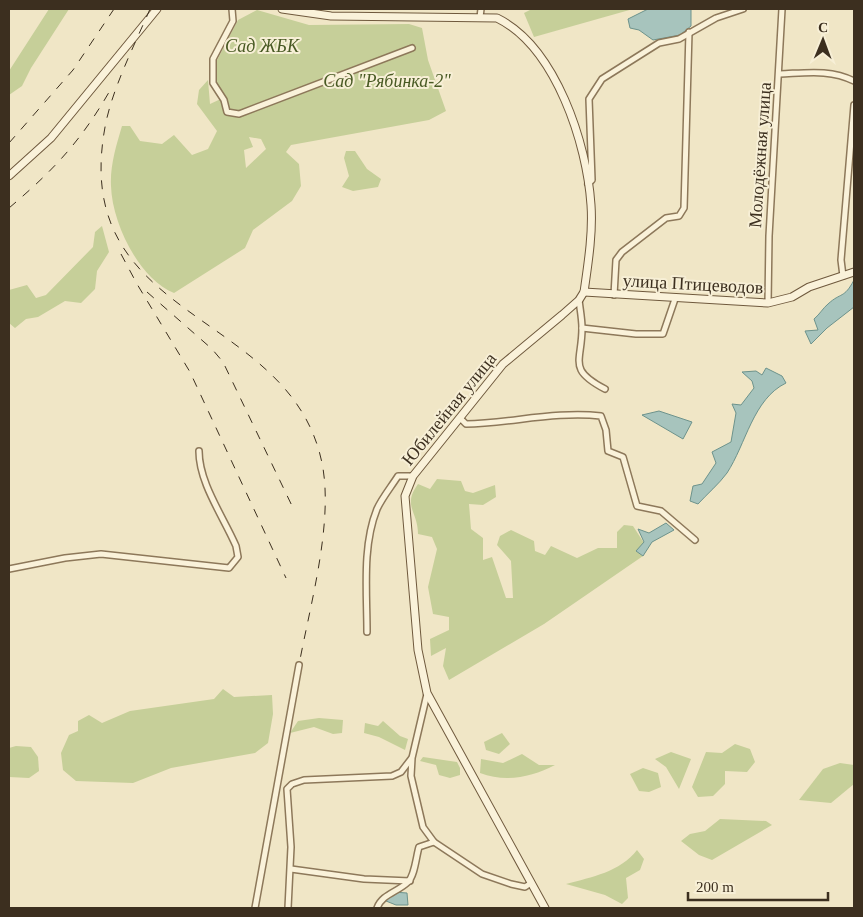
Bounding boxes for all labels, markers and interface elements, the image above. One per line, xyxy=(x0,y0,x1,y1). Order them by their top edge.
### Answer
north arrow xyxy=(798,15,848,65)
text: С xyxy=(818,20,828,35)
park label: Сад ЖБК xyxy=(225,36,300,56)
park label: Сад "Рябинка-2" xyxy=(323,71,451,91)
street label: Молодёжная улица xyxy=(745,81,775,229)
street label: улица Птицеводов xyxy=(622,270,764,298)
street label: Юбилейная улица xyxy=(398,349,500,469)
scale bar xyxy=(688,870,828,902)
text: 200 m xyxy=(696,879,734,895)

